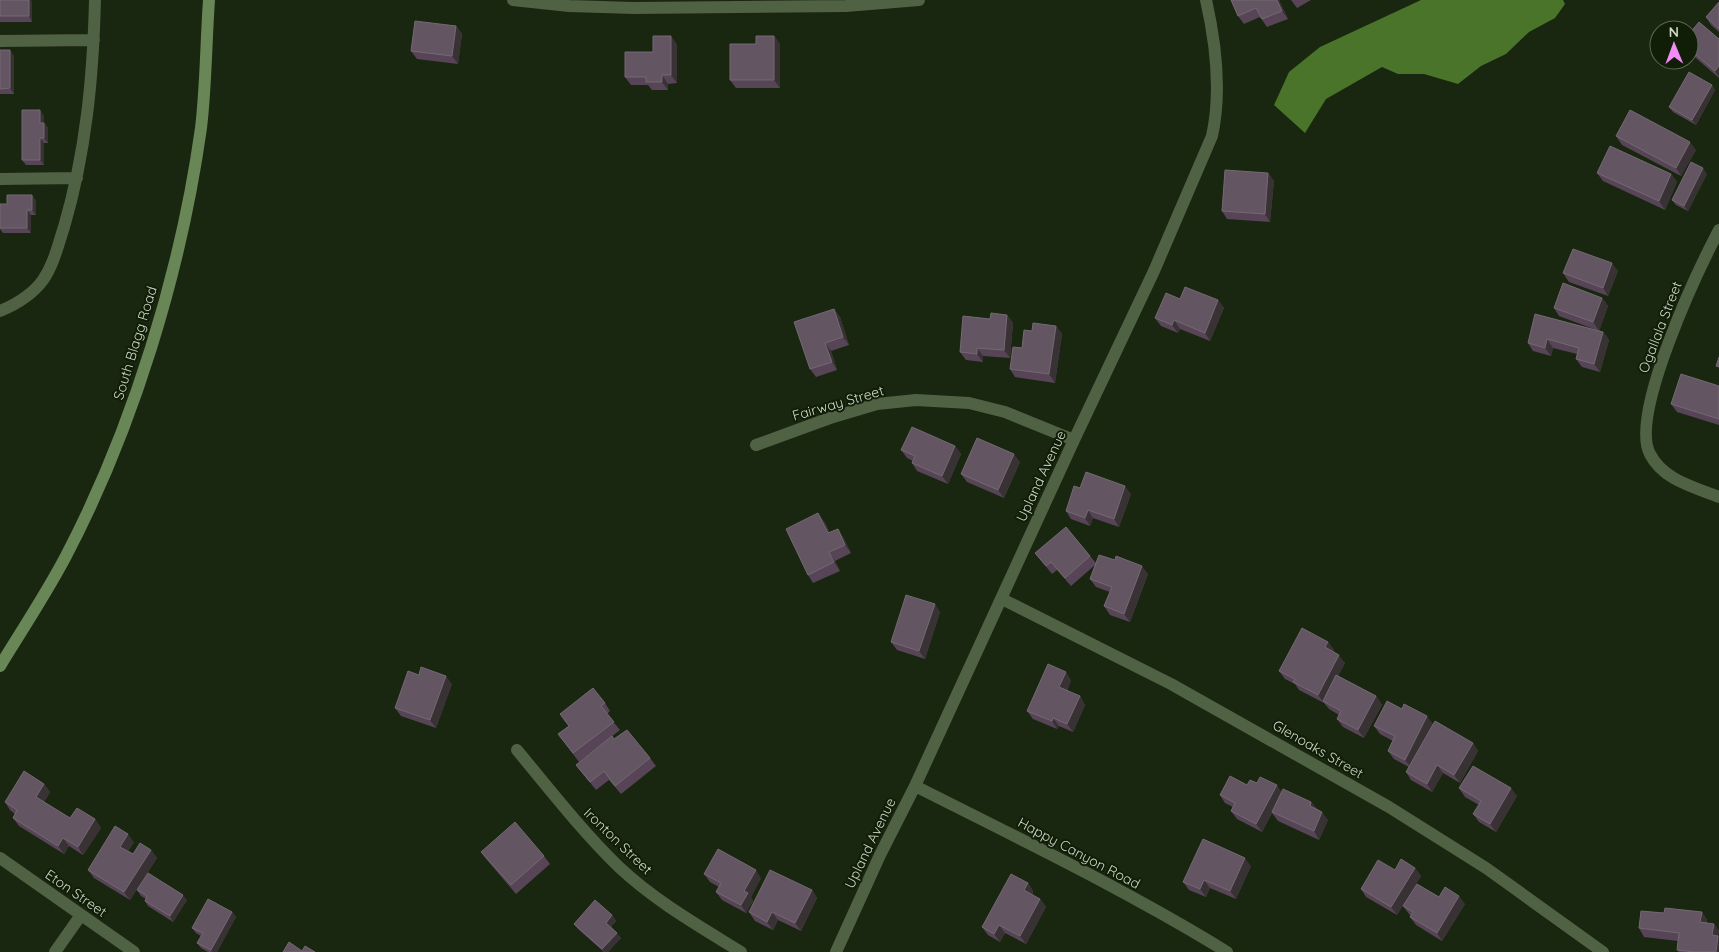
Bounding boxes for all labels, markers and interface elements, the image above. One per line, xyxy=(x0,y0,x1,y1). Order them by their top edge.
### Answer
north arrow xyxy=(1649,20,1699,70)
text: N xyxy=(1668,23,1679,41)
street label: Ogallala Street xyxy=(1634,278,1686,375)
street label: South Blagg Road xyxy=(109,284,161,402)
street label: Fairway Street xyxy=(790,381,886,425)
street label: Upland Avenue xyxy=(1012,428,1070,524)
street label: Glenoaks Street xyxy=(1269,716,1367,782)
street label: Upland Avenue xyxy=(840,795,900,891)
street label: Ironton Street xyxy=(580,804,656,878)
street label: Happy Canyon Road xyxy=(1015,813,1143,893)
street label: Eton Street xyxy=(42,865,111,921)

